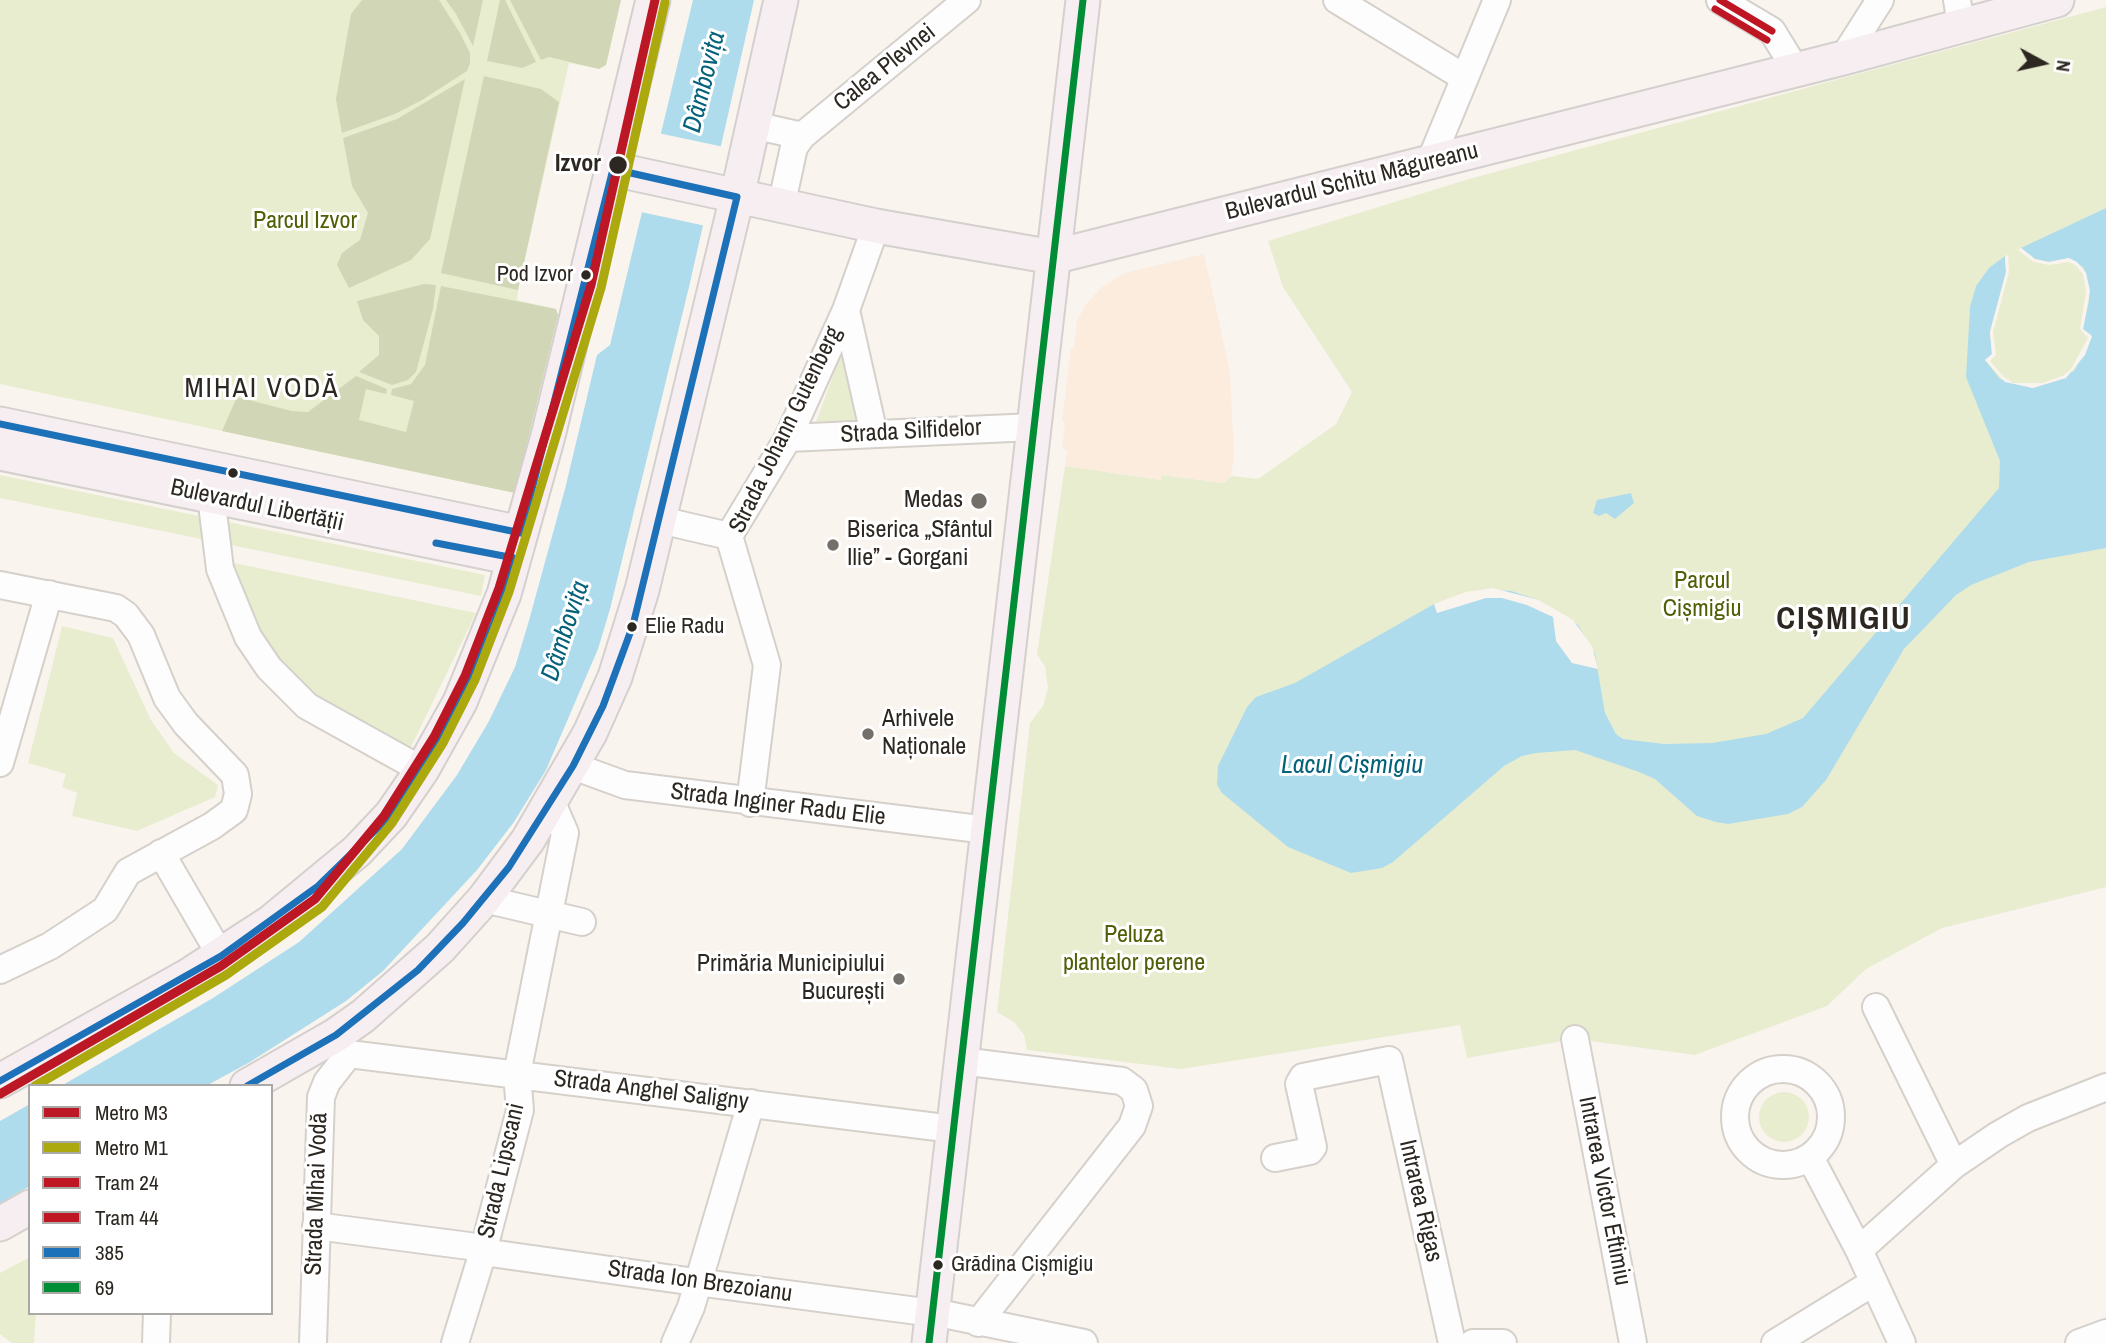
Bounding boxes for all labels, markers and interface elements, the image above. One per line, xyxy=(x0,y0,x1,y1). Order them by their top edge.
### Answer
street label: Calea Plevnei xyxy=(828,18,942,118)
water label: Dâmbovița xyxy=(677,28,733,136)
north arrow xyxy=(2008,28,2078,98)
text: N xyxy=(2050,59,2077,73)
street label: Bulevardul Schitu Măgureanu xyxy=(1223,137,1481,227)
place label: Izvor xyxy=(555,151,601,179)
marker: Izvor xyxy=(607,154,629,176)
park label: Parcul Izvor xyxy=(253,208,357,236)
place label: Pod Izvor xyxy=(497,262,573,288)
marker: Pod Izvor xyxy=(579,268,593,282)
street label: Strada Johann Gutenberg xyxy=(723,322,849,538)
district label: MIHAI VODĂ xyxy=(186,372,338,406)
street label: Strada Silfidelor xyxy=(840,414,982,450)
unlabelled marker xyxy=(226,466,240,480)
street label: Bulevardul Libertății xyxy=(168,474,346,538)
place label: Medas xyxy=(904,487,963,515)
marker: Medas xyxy=(969,491,989,511)
place label: Biserica „Sfântul Ilie” - Gorgani xyxy=(847,517,992,573)
marker: Biserica „Sfântul Ilie” - Gorgani xyxy=(825,537,841,553)
park label: Parcul Cișmigiu xyxy=(1663,568,1741,624)
water label: Dâmbovița xyxy=(535,577,597,685)
district label: CIȘMIGIU xyxy=(1777,601,1911,639)
place label: Elie Radu xyxy=(645,614,724,640)
marker: Elie Radu xyxy=(625,620,639,634)
place label: Arhivele Naționale xyxy=(882,706,966,762)
marker: Arhivele Naționale xyxy=(860,726,876,742)
water label: Lacul Cișmigiu xyxy=(1281,750,1423,782)
street label: Strada Inginer Radu Elie xyxy=(669,778,887,832)
park label: Peluza plantelor perene xyxy=(1063,922,1205,978)
place label: Primăria Municipiului București xyxy=(697,951,885,1007)
marker: Primăria Municipiului București xyxy=(891,971,907,987)
street label: Strada Anghel Saligny xyxy=(552,1065,750,1117)
legend xyxy=(28,1084,273,1315)
street label: Intrarea Victor Eftimiu xyxy=(1572,1094,1636,1288)
text: Metro M3 xyxy=(95,1098,168,1127)
street label: Strada Lipscani xyxy=(472,1101,532,1241)
street label: Strada Mihai Vodă xyxy=(300,1112,334,1276)
text: Metro M1 xyxy=(95,1133,168,1162)
street label: Intrarea Rigas xyxy=(1392,1137,1448,1265)
text: Tram 24 xyxy=(95,1168,158,1197)
text: Tram 44 xyxy=(95,1203,158,1232)
text: 385 xyxy=(95,1238,124,1267)
place label: Grădina Cișmigiu xyxy=(951,1252,1093,1278)
street label: Strada Ion Brezoianu xyxy=(606,1255,794,1309)
marker: Grădina Cișmigiu xyxy=(931,1258,945,1272)
text: 69 xyxy=(95,1273,114,1302)

